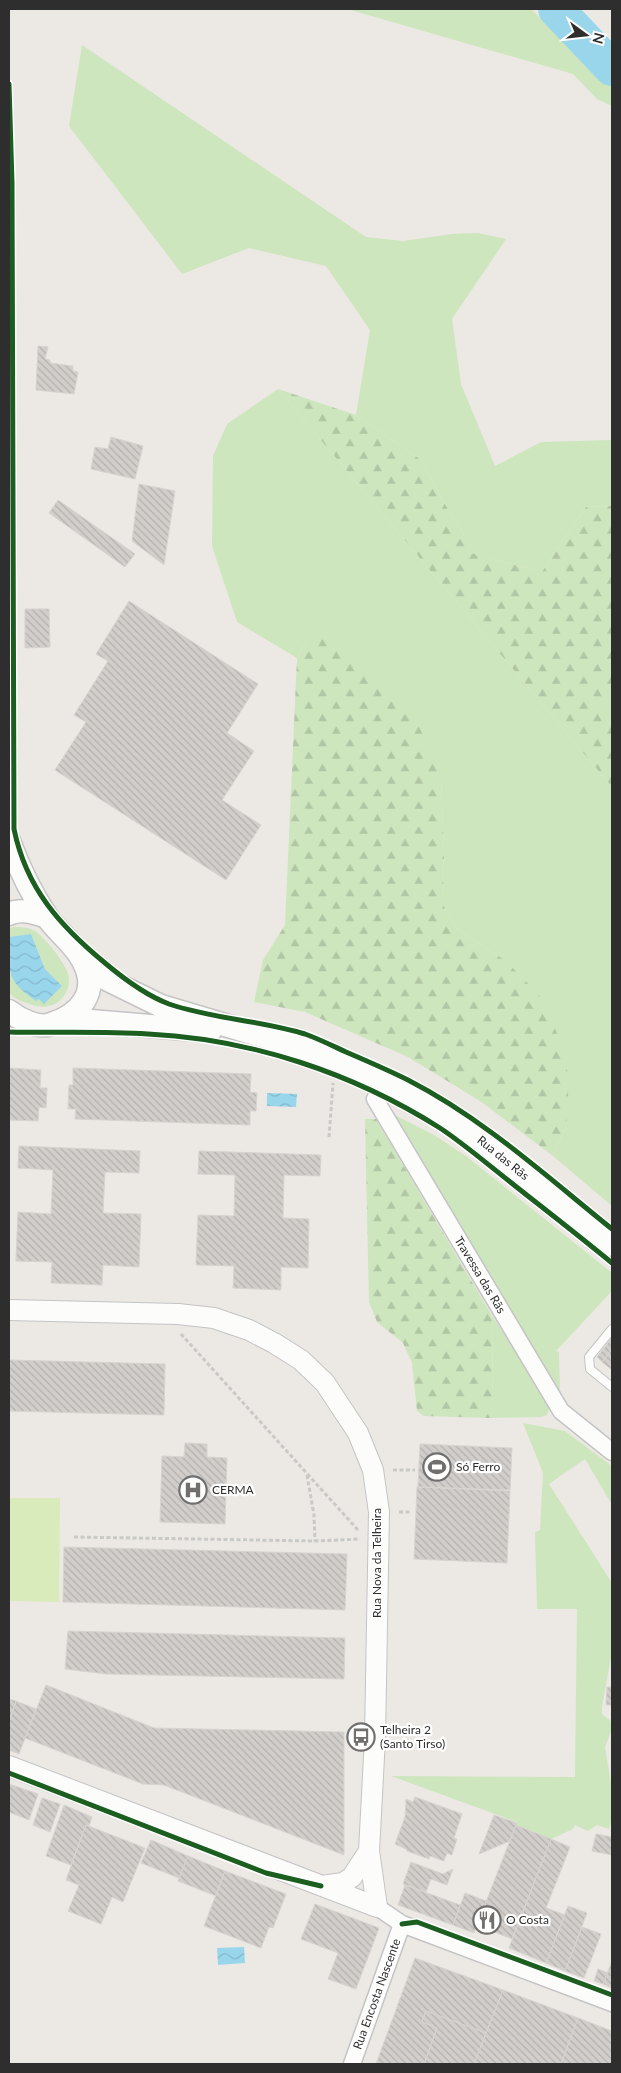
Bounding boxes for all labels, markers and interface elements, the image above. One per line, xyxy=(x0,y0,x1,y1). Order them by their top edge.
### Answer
north arrow xyxy=(561,10,611,60)
text: N xyxy=(589,31,609,46)
street label: Rua das Rãs xyxy=(474,1132,532,1183)
street label: Travessa das Rãs xyxy=(452,1233,509,1316)
sports icon: Só Ferro xyxy=(422,1452,452,1482)
place label: Só Ferro xyxy=(456,1459,500,1474)
hospital icon: CERMA xyxy=(178,1475,208,1505)
place label: CERMA xyxy=(212,1482,255,1497)
street label: Rua Nova da Telheira xyxy=(369,1508,384,1618)
bus stop icon: Telheira 2 (Santo Tirso) xyxy=(346,1722,376,1752)
place label: Telheira 2 (Santo Tirso) xyxy=(380,1722,445,1751)
restaurant icon: O Costa xyxy=(472,1905,502,1935)
place label: O Costa xyxy=(506,1912,549,1927)
street label: Rua Encosta Nascente xyxy=(350,1936,404,2051)

